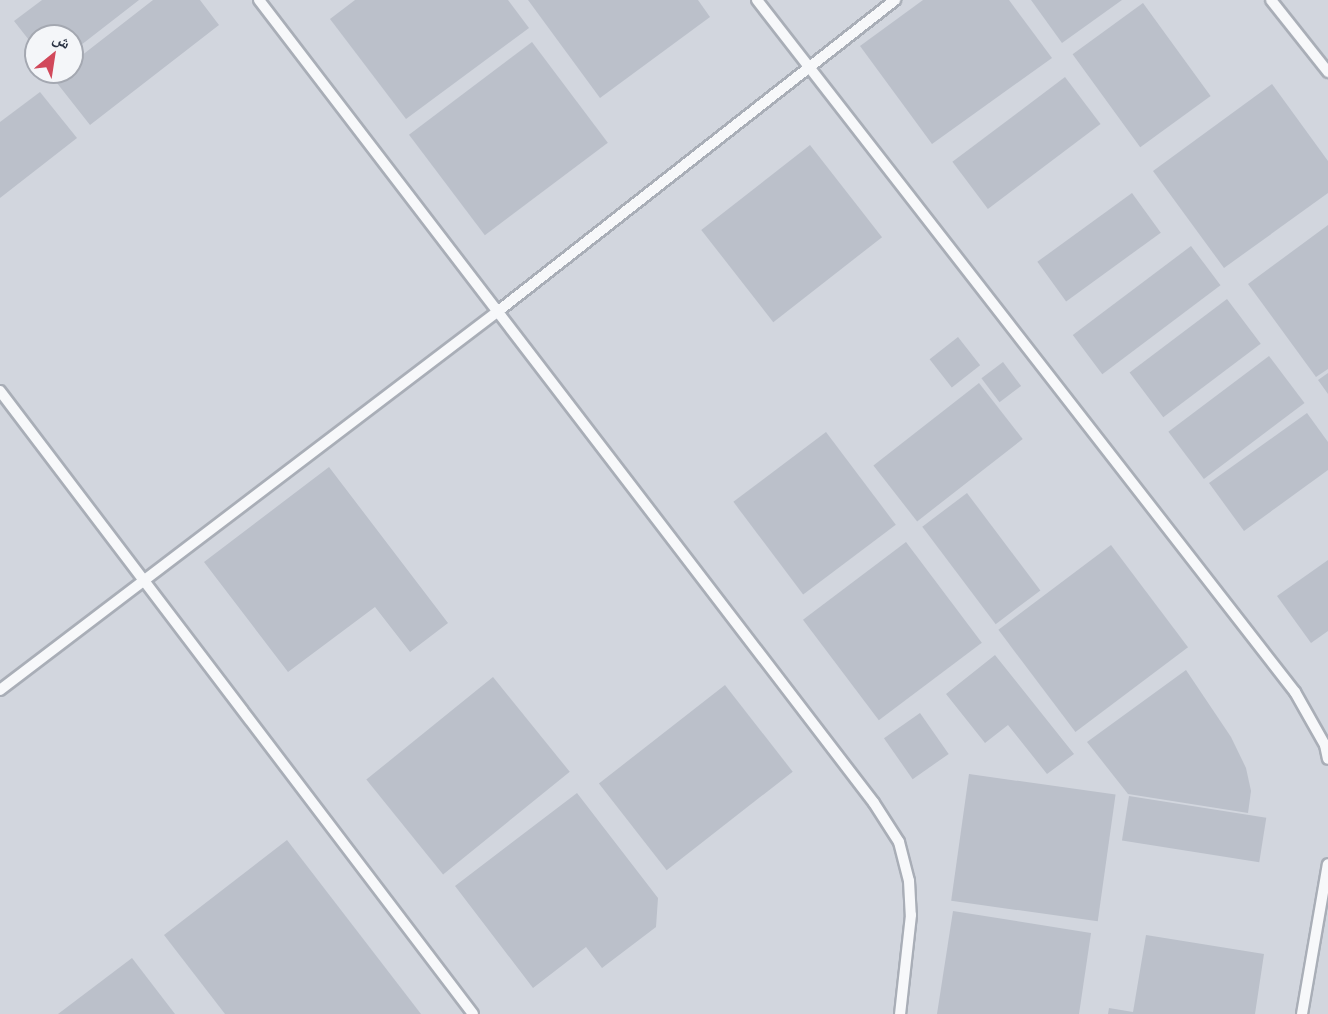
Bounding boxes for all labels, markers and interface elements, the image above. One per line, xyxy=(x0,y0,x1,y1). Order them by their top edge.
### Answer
north arrow xyxy=(24,24,84,84)
text: ش xyxy=(49,26,75,54)

